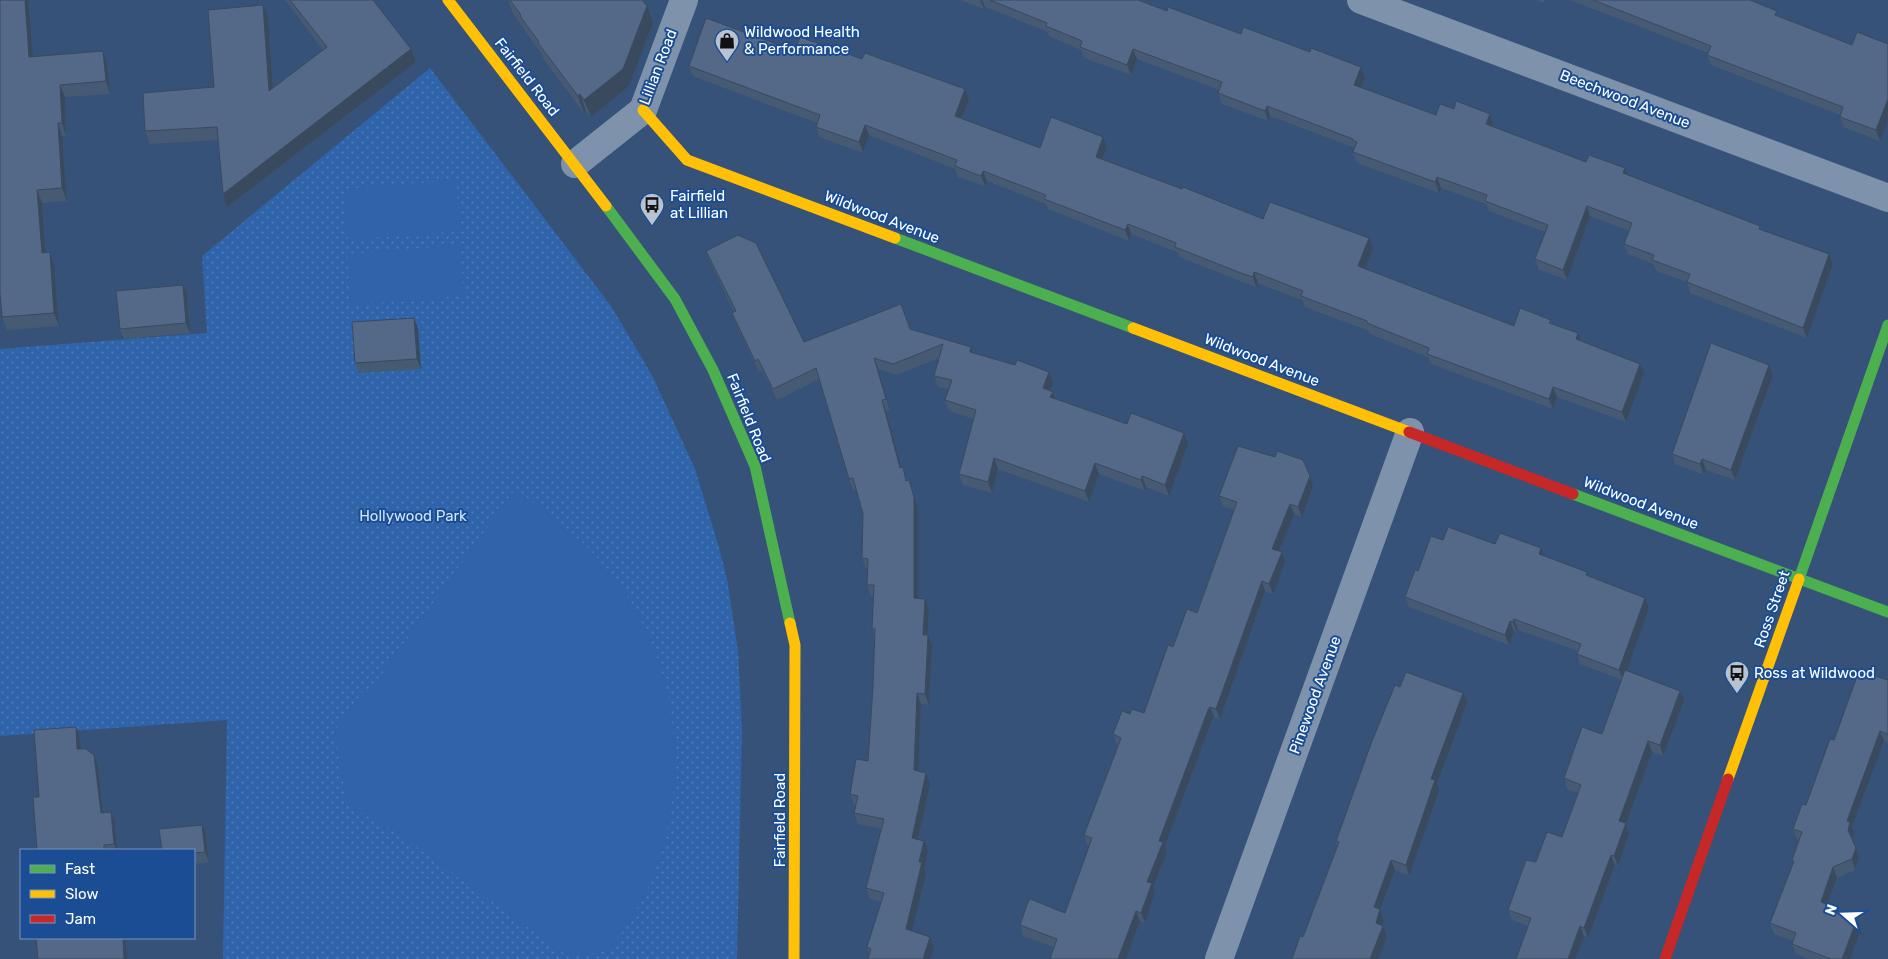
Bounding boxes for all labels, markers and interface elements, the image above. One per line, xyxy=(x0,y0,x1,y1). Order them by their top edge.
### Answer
place label: Wildwood Health & Performance xyxy=(744,23,860,58)
street label: Lillian Road xyxy=(635,27,681,107)
shop icon: Wildwood Health & Performance xyxy=(714,28,740,62)
street label: Fairfield Road xyxy=(491,34,563,120)
street label: Beechwood Avenue xyxy=(1557,66,1693,132)
place label: Fairfield at Lillian xyxy=(670,187,728,222)
street label: Wildwood Avenue xyxy=(822,187,942,247)
bus stop icon: Fairfield at Lillian xyxy=(639,192,665,226)
street label: Wildwood Avenue xyxy=(1202,330,1322,390)
street label: Fairfield Road xyxy=(723,371,775,465)
street label: Wildwood Avenue xyxy=(1581,473,1701,533)
park label: Hollywood Park xyxy=(359,507,467,525)
street label: Ross Street xyxy=(1750,568,1794,650)
street label: Pinewood Avenue xyxy=(1285,634,1345,756)
bus stop icon: Ross at Wildwood xyxy=(1724,660,1750,694)
place label: Ross at Wildwood xyxy=(1754,664,1875,682)
street label: Fairfield Road xyxy=(771,773,789,867)
legend xyxy=(20,849,195,939)
text: Fast xyxy=(65,860,95,878)
text: Slow xyxy=(65,885,98,903)
north arrow xyxy=(1818,889,1868,939)
text: N xyxy=(1822,902,1841,917)
text: Jam xyxy=(65,910,96,928)

